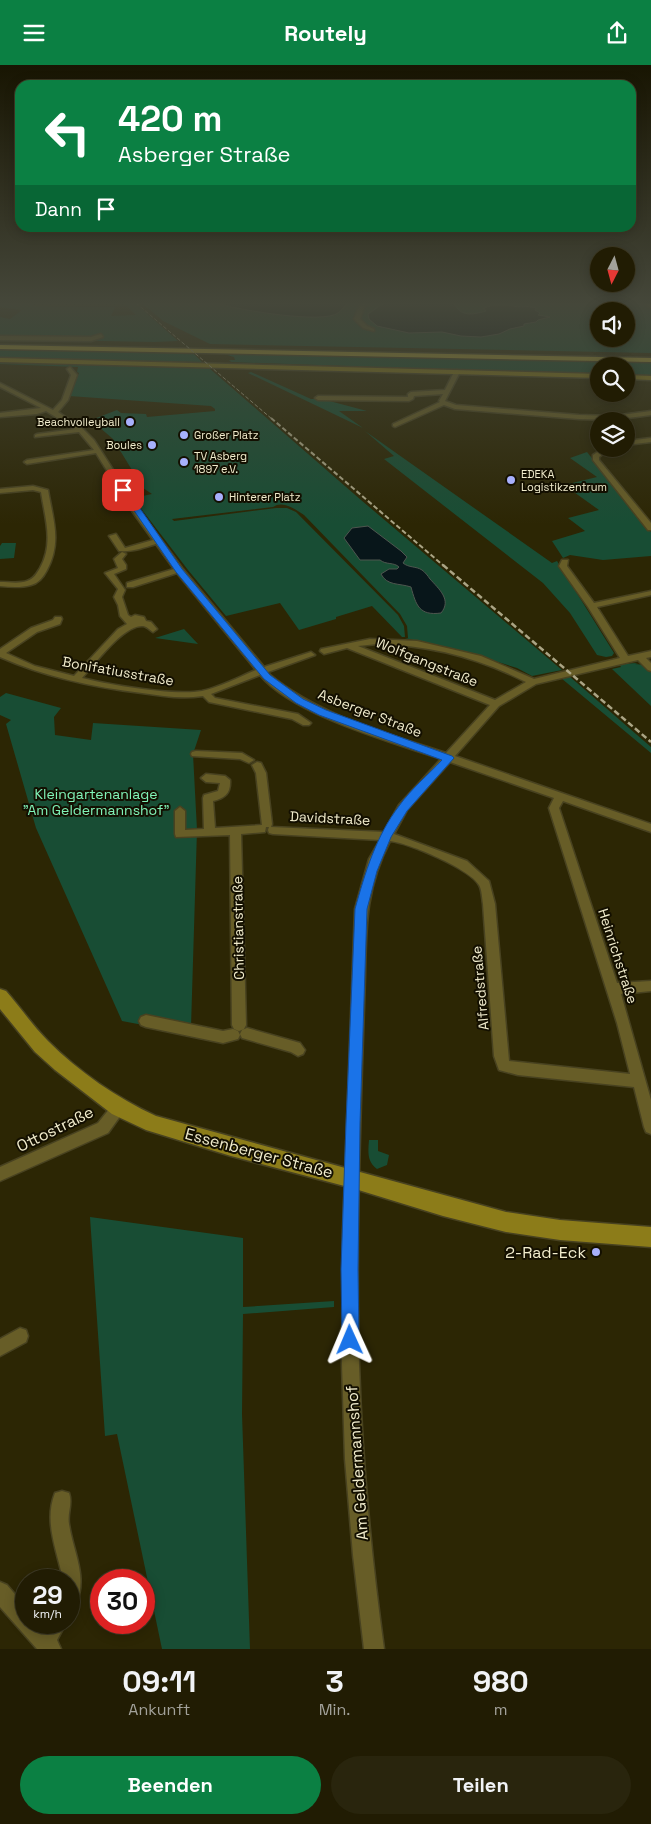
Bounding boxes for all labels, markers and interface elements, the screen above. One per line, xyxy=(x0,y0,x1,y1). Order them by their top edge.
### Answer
icon: menu xyxy=(20,19,48,47)
text: Routely xyxy=(284,19,367,47)
icon: share xyxy=(603,19,631,47)
text: 420 m xyxy=(118,97,223,141)
icon: left xyxy=(35,100,100,165)
text: Asberger Straße xyxy=(118,140,291,168)
icon: arrive xyxy=(92,195,120,223)
text: Dann xyxy=(35,197,82,222)
north arrow xyxy=(590,247,635,293)
map controls xyxy=(590,247,635,457)
button: sound xyxy=(590,302,635,347)
button: search xyxy=(590,357,635,402)
button: layers xyxy=(590,412,635,457)
place label: Beachvolleyball xyxy=(37,415,120,429)
marker: Beachvolleyball xyxy=(124,416,136,428)
place label: Großer Platz xyxy=(194,428,259,442)
marker: Großer Platz xyxy=(178,429,190,441)
place label: Boules xyxy=(106,438,142,452)
marker: Boules xyxy=(146,439,158,451)
place label: TV Asberg 1897 e.V. xyxy=(194,449,247,476)
marker: TV Asberg 1897 e.V. xyxy=(178,456,190,468)
place label: EDEKA Logistikzentrum xyxy=(521,467,607,494)
pin xyxy=(102,469,144,511)
marker: EDEKA Logistikzentrum xyxy=(505,474,517,486)
icon: arrive xyxy=(109,476,137,504)
place label: Hinterer Platz xyxy=(229,490,301,504)
marker: Hinterer Platz xyxy=(213,491,225,503)
street label: Wolfgangstraße xyxy=(373,633,481,691)
street label: Bonifatiusstraße xyxy=(61,652,175,690)
street label: Asberger Straße xyxy=(315,685,425,741)
park label: Kleingartenanlage "Am Geldermannshof" xyxy=(23,785,169,819)
street label: Davidstraße xyxy=(289,807,371,829)
street label: Christianstraße xyxy=(228,876,248,980)
street label: Heinrichstraße xyxy=(594,906,642,1006)
street label: Alfredstraße xyxy=(467,945,493,1031)
street label: Ottostraße xyxy=(13,1101,97,1157)
street label: Essenberger Straße xyxy=(183,1123,335,1183)
place label: 2-Rad-Eck xyxy=(505,1242,586,1263)
marker: 2-Rad-Eck xyxy=(590,1246,602,1258)
position arrow xyxy=(323,1313,375,1365)
street label: Am Geldermannshof xyxy=(341,1385,373,1541)
speed limit sign: 30 xyxy=(90,1569,155,1634)
text: 29 xyxy=(32,1579,63,1611)
text: km/h xyxy=(33,1606,62,1622)
text: 09:11 xyxy=(122,1662,196,1701)
text: 3 xyxy=(325,1662,344,1701)
text: 980 xyxy=(473,1662,529,1701)
text: Ankunft xyxy=(128,1699,190,1720)
text: Min. xyxy=(319,1699,350,1720)
text: m xyxy=(494,1699,508,1720)
button: Beenden xyxy=(20,1756,321,1814)
button: Teilen xyxy=(331,1756,631,1814)

